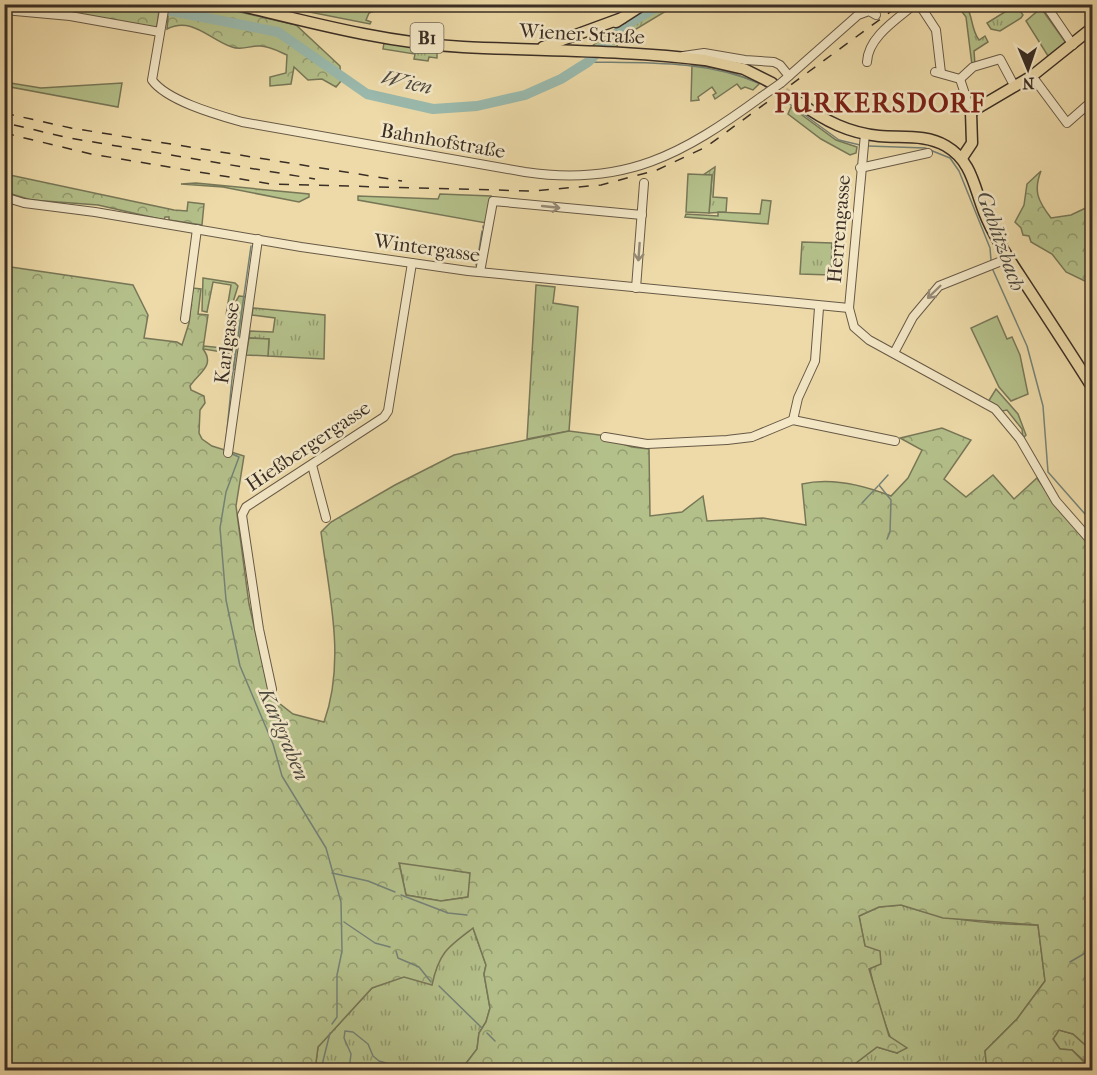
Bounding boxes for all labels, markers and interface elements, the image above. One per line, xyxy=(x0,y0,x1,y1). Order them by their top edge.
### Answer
street label: Wiener Straße xyxy=(518,19,645,49)
road number: B1 xyxy=(410,23,444,53)
north arrow xyxy=(998,39,1058,99)
water label: Wien xyxy=(380,65,435,99)
text: N xyxy=(1021,74,1035,93)
district label: PURKERSDORF xyxy=(774,88,986,119)
street label: Bahnhofstraße xyxy=(379,119,507,163)
street label: Herrengasse xyxy=(823,174,855,284)
water label: Gablitzbach xyxy=(972,188,1030,294)
one-way arrow xyxy=(541,202,561,213)
street label: Wintergasse xyxy=(371,229,482,267)
one-way arrow xyxy=(633,241,644,261)
one-way arrow xyxy=(926,285,941,299)
street label: Karlgasse xyxy=(210,300,244,385)
street label: Hießbergergasse xyxy=(242,396,375,496)
water label: Karlgraben xyxy=(253,682,314,784)

